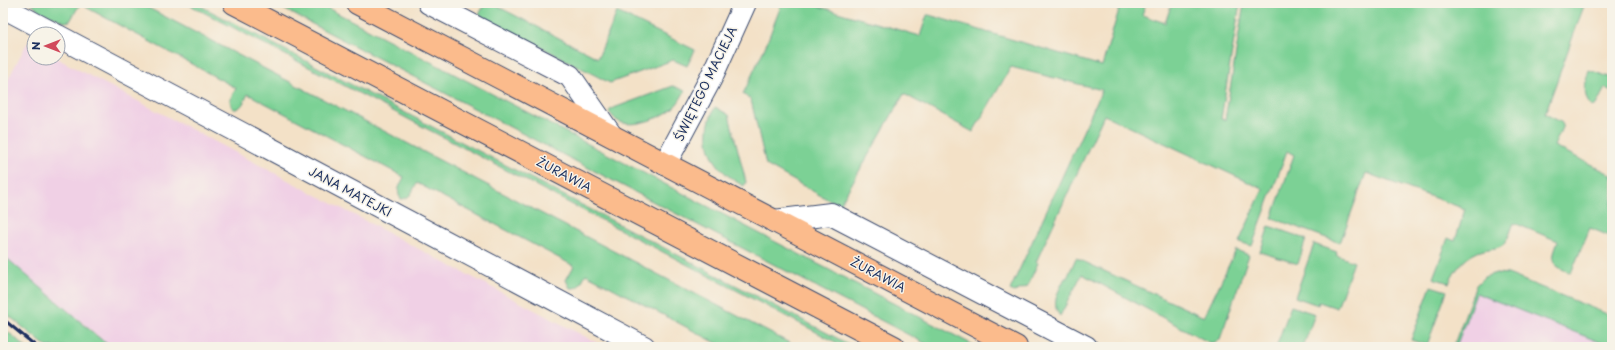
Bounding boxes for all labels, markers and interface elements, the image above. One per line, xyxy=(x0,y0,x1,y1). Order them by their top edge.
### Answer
street label: ŚWIĘTEGO MACIEJA xyxy=(669,23,741,144)
north arrow xyxy=(26,26,66,66)
text: N xyxy=(27,41,44,50)
street label: ŻURAWIA xyxy=(534,152,595,196)
street label: JANA MATEJKI xyxy=(306,162,395,221)
street label: ŻURAWIA xyxy=(848,252,909,296)

